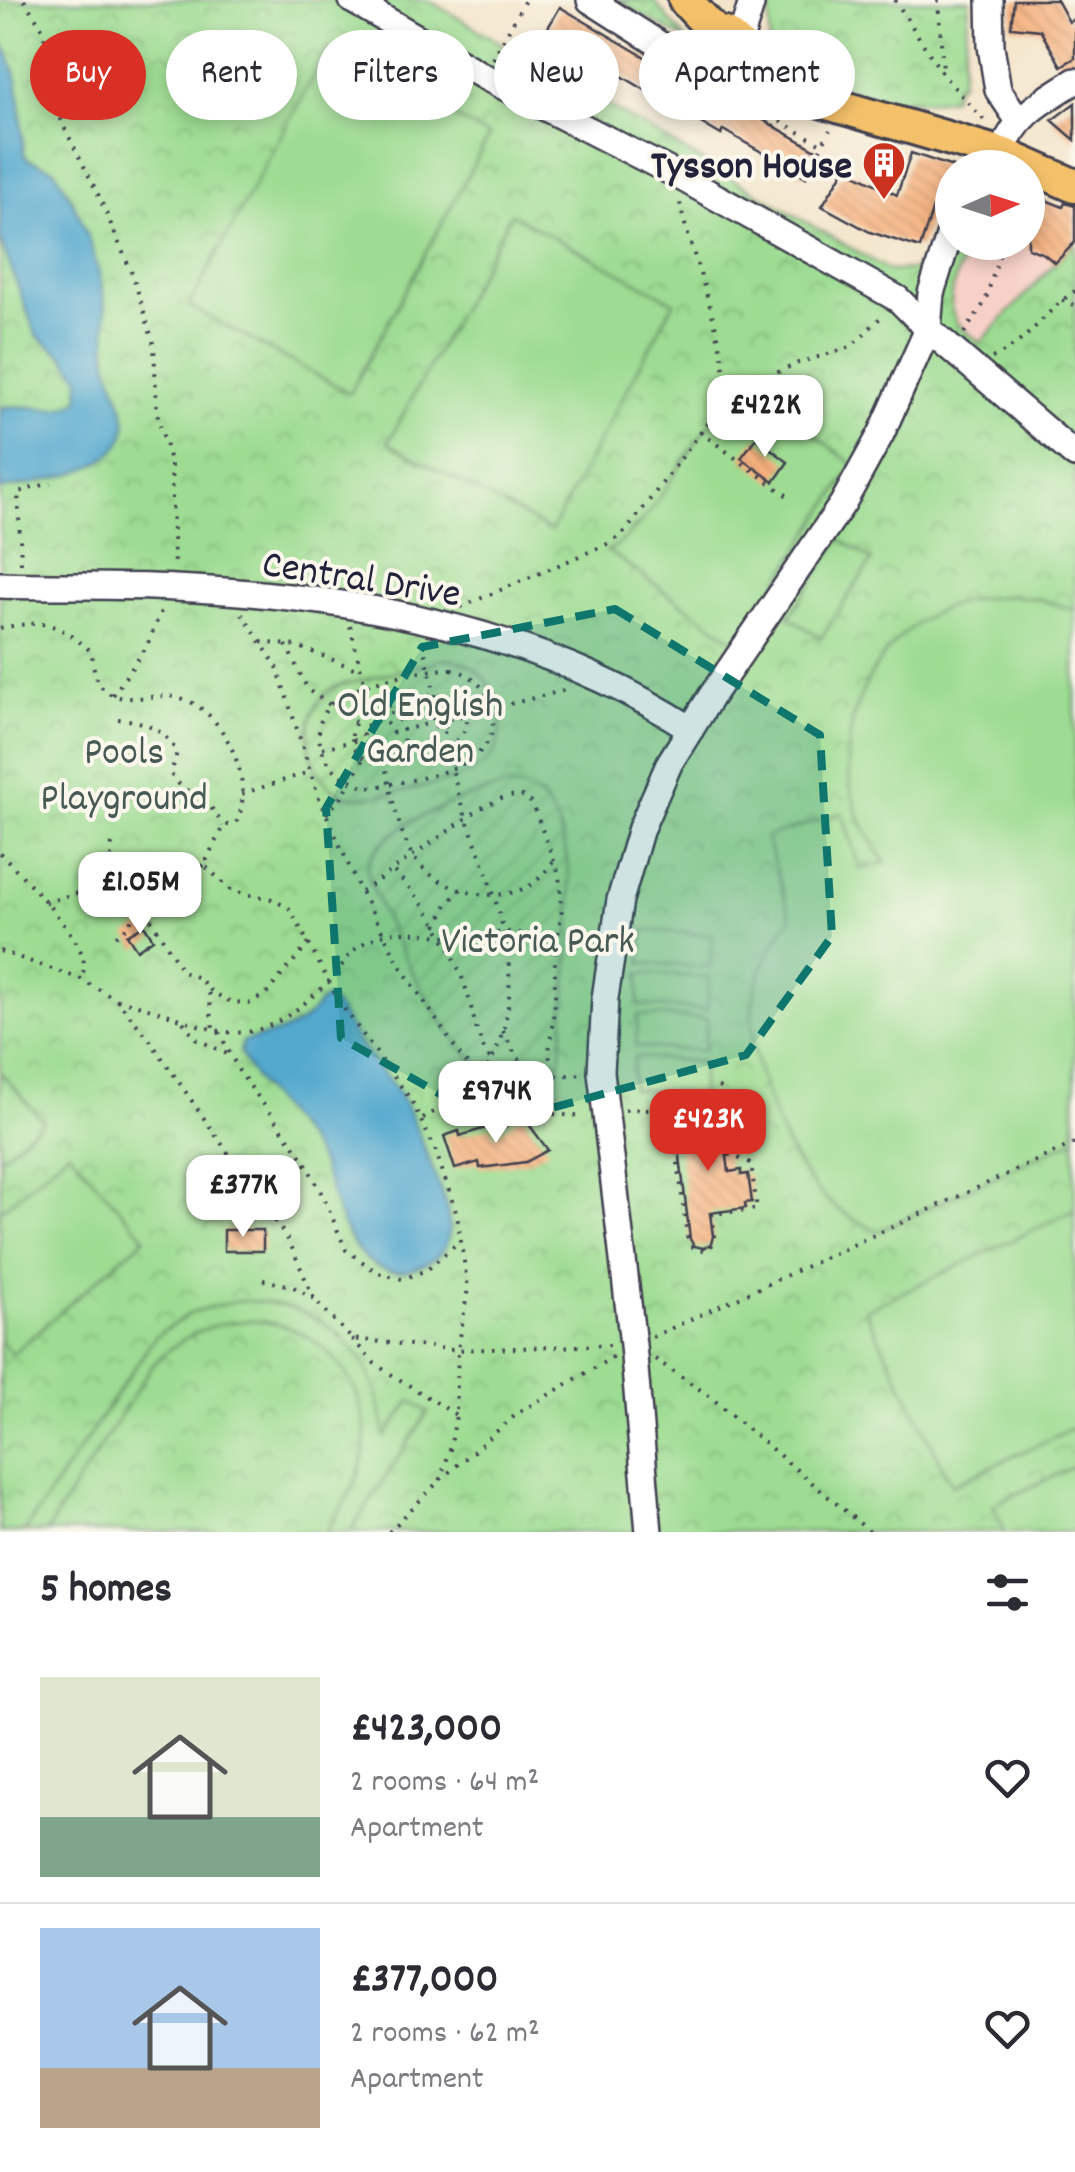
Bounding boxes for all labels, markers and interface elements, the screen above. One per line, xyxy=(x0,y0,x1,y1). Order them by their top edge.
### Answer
chip: Buy xyxy=(30,30,146,120)
chip: Rent xyxy=(166,30,297,120)
chip: Filters xyxy=(317,30,474,120)
chip: New xyxy=(494,30,619,120)
chip: Apartment xyxy=(639,30,855,120)
building icon: Tysson House xyxy=(861,140,907,201)
place label: Tysson House xyxy=(651,141,852,198)
north arrow xyxy=(935,150,1045,260)
map controls xyxy=(935,150,1045,260)
pin: £422K xyxy=(695,375,835,460)
text: £422K xyxy=(729,384,801,430)
street label: Central Drive xyxy=(258,539,464,626)
park label: Old English Garden xyxy=(337,680,503,783)
park label: Pools Playground xyxy=(40,727,208,830)
pin: £1.05M xyxy=(59,852,221,937)
text: £1.05M xyxy=(100,861,180,907)
park label: Victoria Park xyxy=(441,916,635,973)
pin: £974K xyxy=(426,1061,566,1146)
text: £974K xyxy=(461,1070,531,1116)
pin: £423K xyxy=(638,1089,778,1174)
text: £423K xyxy=(672,1098,744,1144)
pin: £377K xyxy=(173,1155,313,1240)
text: £377K xyxy=(208,1164,278,1210)
text: 5 homes xyxy=(40,1562,172,1622)
icon: filters xyxy=(980,1565,1035,1620)
text: £423,000 xyxy=(350,1701,502,1761)
icon: home xyxy=(120,1717,240,1837)
icon: heart xyxy=(980,1750,1035,1805)
text: 2 rooms · 64 m² xyxy=(350,1761,539,1807)
text: Apartment xyxy=(350,1807,484,1853)
text: £377,000 xyxy=(350,1952,498,2012)
icon: home xyxy=(120,1968,240,2088)
icon: heart xyxy=(980,2001,1035,2056)
text: 2 rooms · 62 m² xyxy=(350,2012,540,2058)
text: Apartment xyxy=(350,2058,484,2104)

